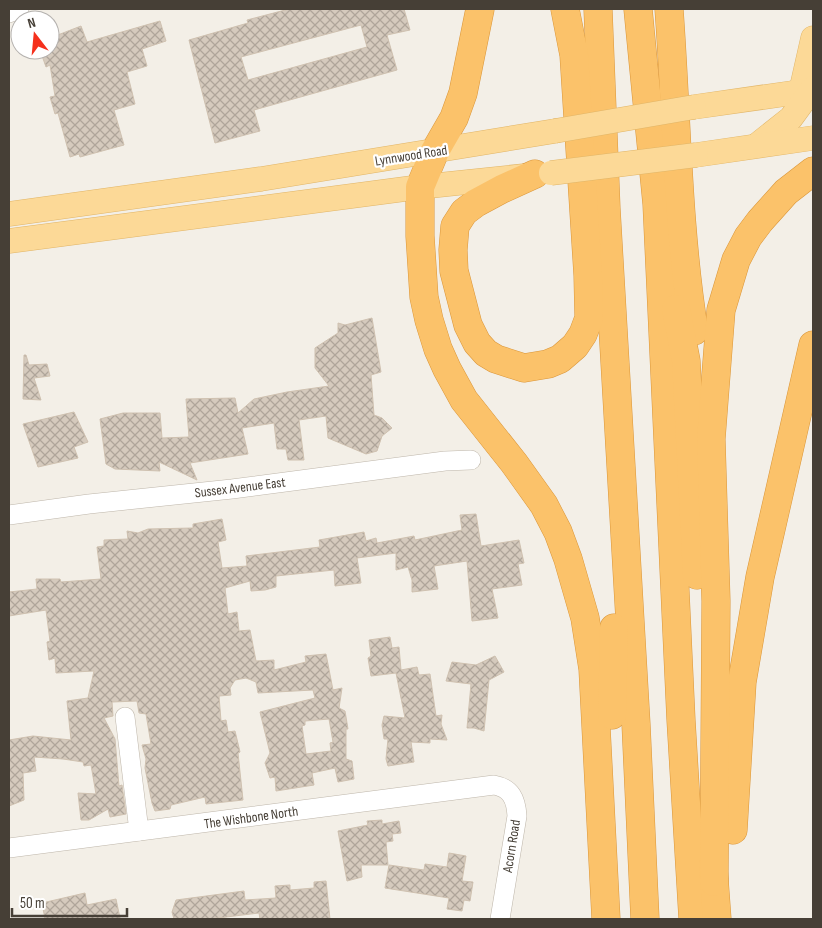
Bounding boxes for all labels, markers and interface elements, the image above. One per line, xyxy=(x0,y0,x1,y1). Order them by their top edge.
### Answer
north arrow xyxy=(10,10,60,60)
text: N xyxy=(26,14,37,32)
street label: Lynnwood Road xyxy=(374,141,449,170)
street label: Sussex Avenue East xyxy=(194,473,286,502)
street label: The Wishbone North xyxy=(203,802,299,833)
street label: Acorn Road xyxy=(499,818,524,875)
scale bar xyxy=(12,886,128,918)
text: 50 m xyxy=(20,894,45,913)

